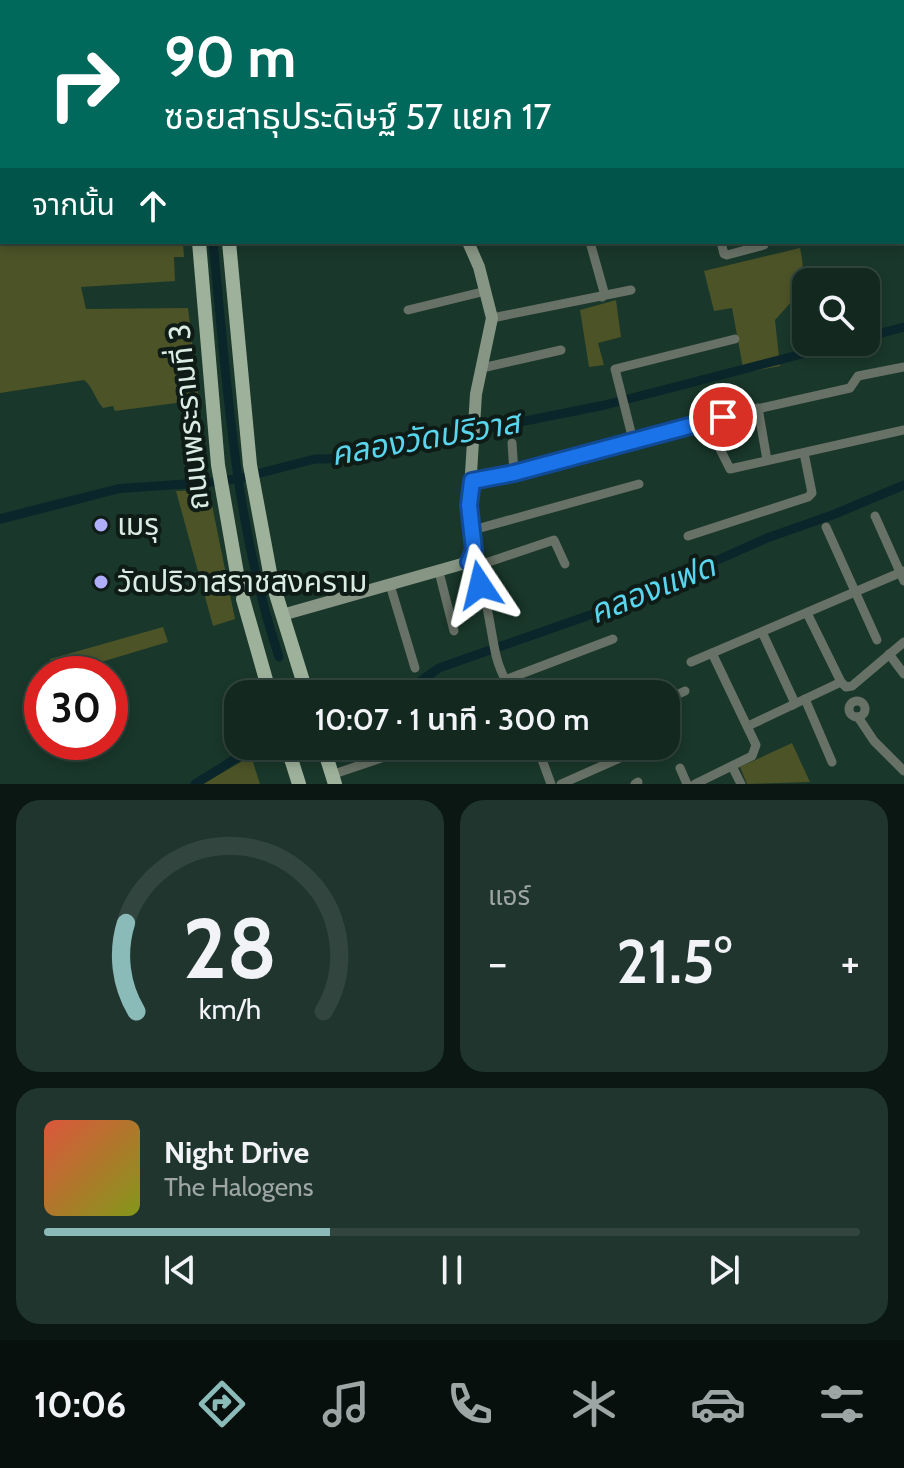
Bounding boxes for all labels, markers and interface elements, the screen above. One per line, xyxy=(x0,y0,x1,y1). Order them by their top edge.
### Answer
text: 90 m xyxy=(164,23,296,91)
icon: right xyxy=(32,32,136,136)
text: ซอยสาธุประดิษฐ์ 57 แยก 17 xyxy=(164,94,551,138)
icon: ahead xyxy=(131,184,175,228)
text: จากนั้น xyxy=(32,186,115,223)
map controls xyxy=(792,268,880,356)
button: search xyxy=(792,268,880,356)
street label: ถนนพระรามที่ 3 xyxy=(158,322,217,512)
pin xyxy=(689,383,757,451)
icon: arrive xyxy=(701,395,745,439)
water label: คลองวัดปริวาส xyxy=(328,401,526,473)
place label: เมรุ xyxy=(117,506,159,543)
marker: เมรุ xyxy=(92,516,110,534)
position arrow xyxy=(438,543,522,627)
water label: คลองแฟด xyxy=(583,545,722,631)
place label: วัดปริวาสราชสงคราม xyxy=(117,563,367,600)
marker: วัดปริวาสราชสงคราม xyxy=(92,573,110,591)
speed limit sign: 30 xyxy=(24,656,128,760)
text: 10:07 · 1 นาที · 300 m xyxy=(315,701,589,738)
text: แอร์ xyxy=(488,880,530,912)
text: 28 xyxy=(183,898,277,999)
text: 21.5° xyxy=(616,925,732,998)
text: − xyxy=(488,936,507,989)
text: + xyxy=(841,936,860,989)
text: km/h xyxy=(199,991,261,1026)
text: Night Drive xyxy=(164,1134,309,1171)
text: The Halogens xyxy=(164,1171,313,1203)
icon: previous xyxy=(158,1248,202,1292)
icon: pause xyxy=(430,1248,474,1292)
icon: next xyxy=(702,1248,746,1292)
icon: directions xyxy=(194,1376,250,1432)
icon: music xyxy=(318,1376,374,1432)
icon: phone xyxy=(442,1376,498,1432)
icon: climate xyxy=(566,1376,622,1432)
icon: car xyxy=(690,1376,746,1432)
icon: filters xyxy=(814,1376,870,1432)
text: 10:06 xyxy=(34,1382,126,1426)

